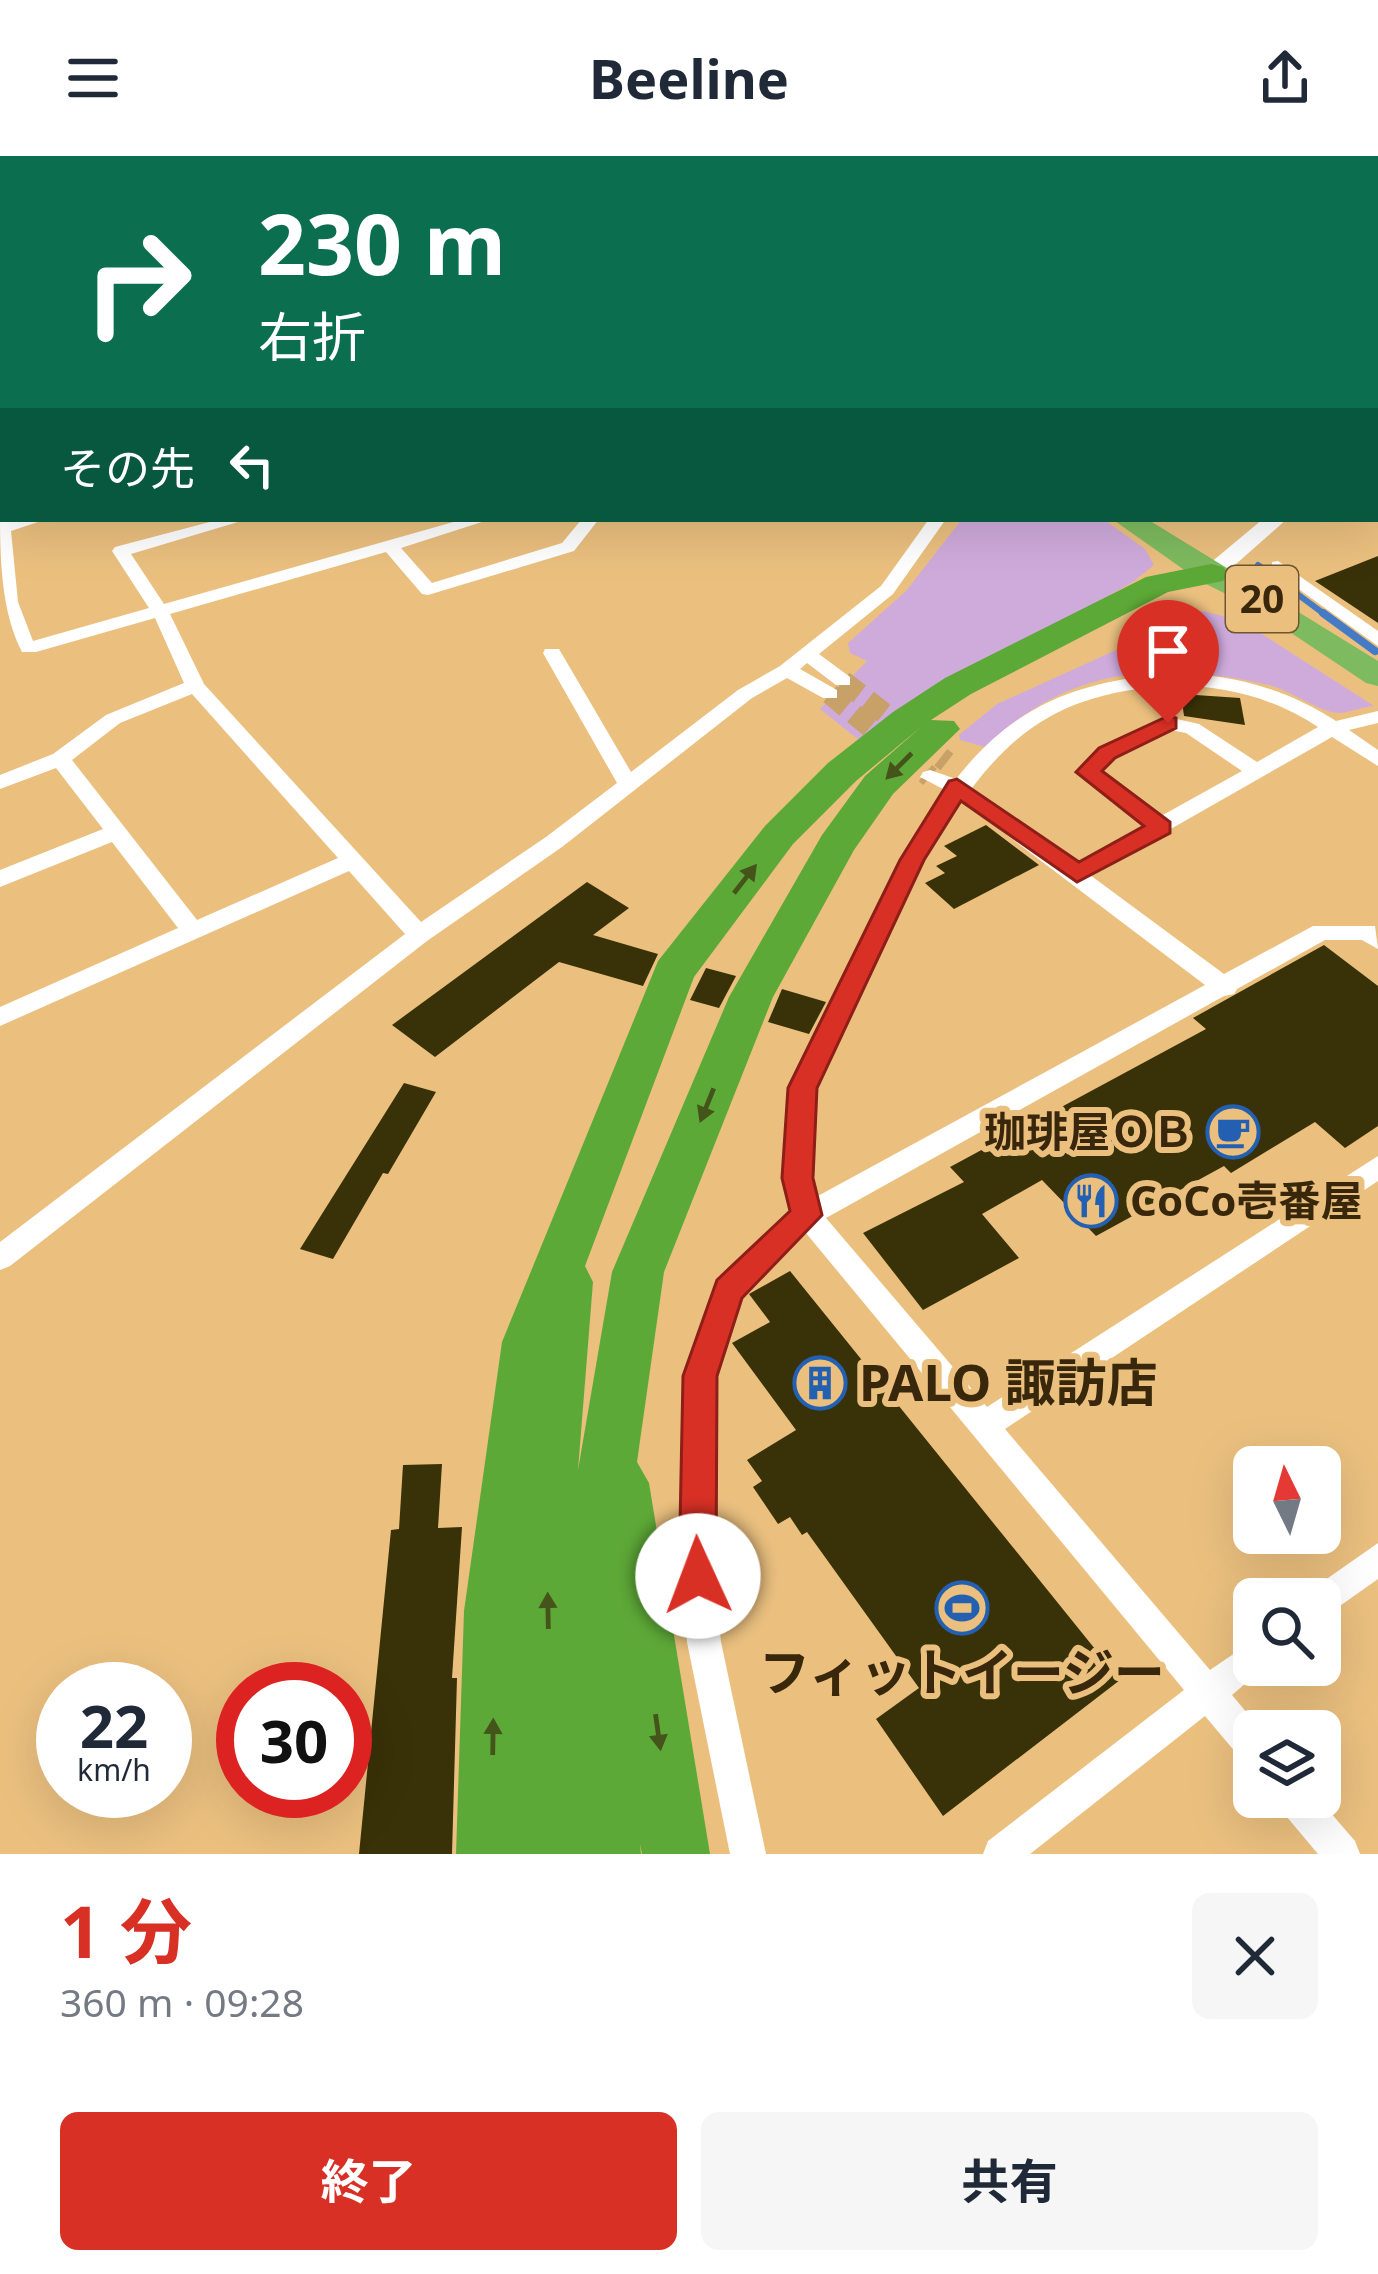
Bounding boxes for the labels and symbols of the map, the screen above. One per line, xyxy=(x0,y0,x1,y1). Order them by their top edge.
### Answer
road number: 20 xyxy=(1226,566,1298,632)
pin xyxy=(1117,600,1219,723)
one-way arrow xyxy=(885,751,914,779)
one-way arrow xyxy=(732,863,757,895)
one-way arrow xyxy=(697,1088,716,1124)
place label: 珈琲屋ＯＢ xyxy=(984,1102,1194,1159)
cafe icon: 珈琲屋ＯＢ xyxy=(1205,1104,1261,1160)
place label: CoCo壱番屋 xyxy=(1130,1171,1362,1228)
restaurant icon: CoCo壱番屋 xyxy=(1063,1173,1119,1229)
place label: PALO 諏訪店 xyxy=(859,1346,1158,1416)
building icon: PALO 諏訪店 xyxy=(792,1355,848,1411)
north arrow xyxy=(1233,1446,1341,1554)
position arrow xyxy=(635,1513,761,1639)
sports icon: フィットイージー xyxy=(934,1580,990,1636)
one-way arrow xyxy=(538,1591,558,1629)
place label: フィットイージー xyxy=(759,1636,1165,1706)
speed limit sign: 30 xyxy=(216,1662,372,1818)
one-way arrow xyxy=(649,1714,668,1751)
one-way arrow xyxy=(483,1717,502,1755)

